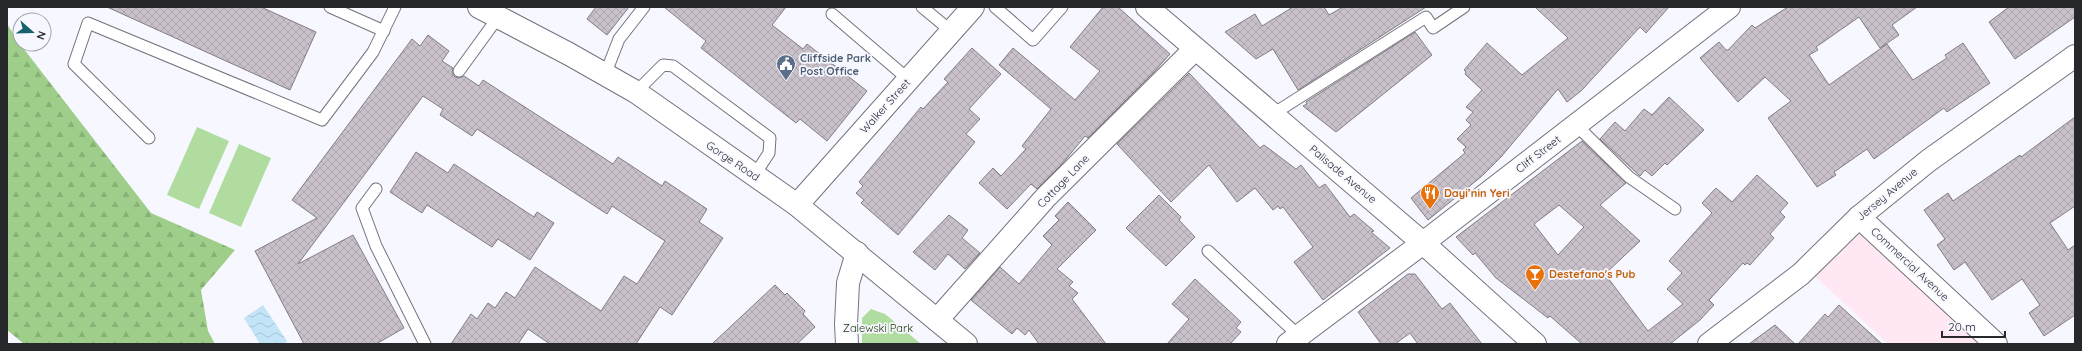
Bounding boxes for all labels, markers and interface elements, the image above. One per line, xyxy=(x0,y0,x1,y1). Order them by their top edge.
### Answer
north arrow xyxy=(12,12,52,52)
text: N xyxy=(33,29,49,42)
place label: Cliffside Park Post Office xyxy=(800,51,871,78)
public building icon: Cliffside Park Post Office xyxy=(775,53,797,81)
street label: Walker Street xyxy=(857,76,913,136)
street label: Cliff Street xyxy=(1513,132,1563,176)
street label: Gorge Road xyxy=(704,138,762,184)
street label: Palisade Avenue xyxy=(1307,142,1379,206)
street label: Cottage Lane xyxy=(1034,151,1092,211)
street label: Jersey Avenue xyxy=(1854,165,1920,223)
restaurant icon: Dayi’nin Yeri xyxy=(1419,182,1441,210)
place label: Dayi’nin Yeri xyxy=(1444,186,1510,200)
street label: Commercial Avenue xyxy=(1868,224,1952,304)
bar icon: Destefano's Pub xyxy=(1524,263,1546,291)
place label: Destefano's Pub xyxy=(1549,267,1636,281)
scale bar xyxy=(1942,313,2005,339)
text: 20 m xyxy=(1948,319,1976,334)
park label: Zalewski Park xyxy=(843,321,913,335)

